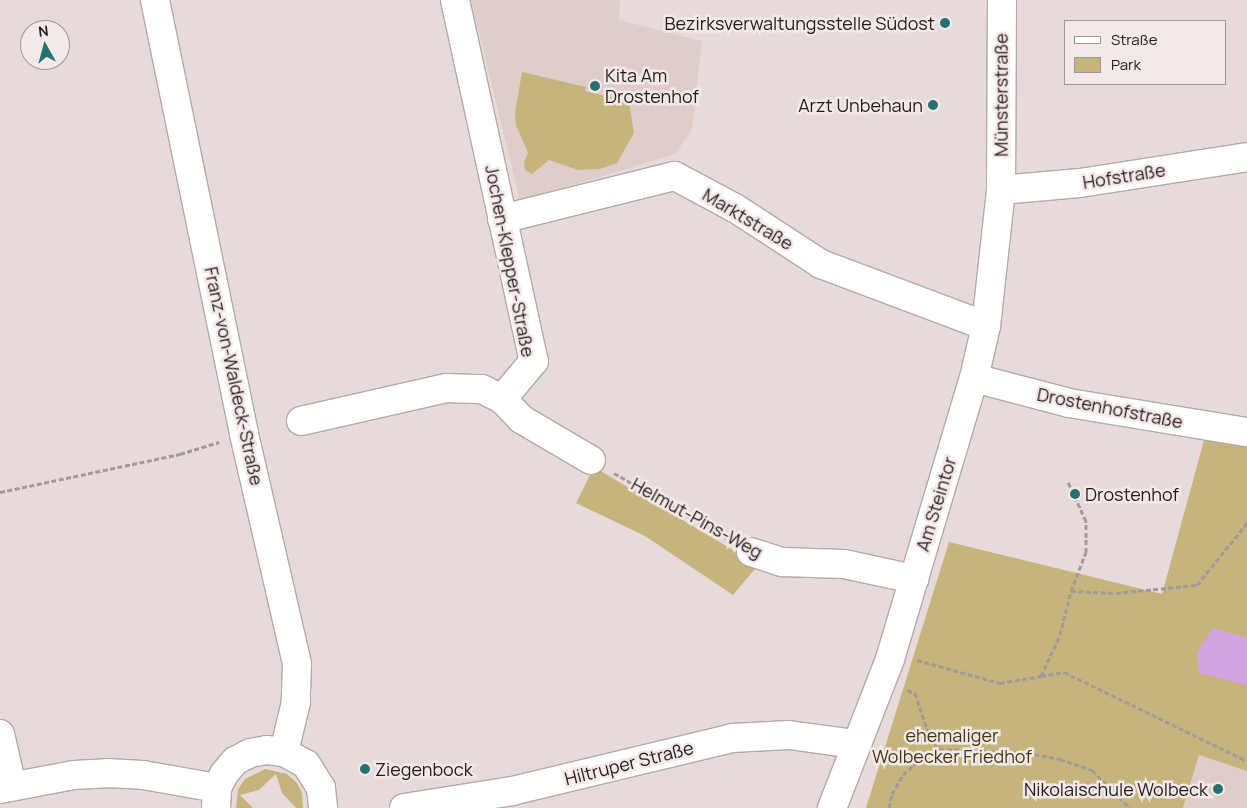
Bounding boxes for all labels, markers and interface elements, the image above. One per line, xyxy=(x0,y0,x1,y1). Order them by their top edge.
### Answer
place label: Bezirksverwaltungsstelle Südost xyxy=(664,12,935,34)
marker: Bezirksverwaltungsstelle Südost xyxy=(939,17,951,29)
north arrow xyxy=(20,20,70,70)
legend xyxy=(1064,20,1227,85)
text: N xyxy=(37,21,49,41)
text: Straße xyxy=(1111,29,1157,50)
street label: Münsterstraße xyxy=(990,33,1012,157)
text: Park xyxy=(1111,54,1141,75)
place label: Kita Am Drostenhof xyxy=(605,65,699,108)
marker: Kita Am Drostenhof xyxy=(589,80,601,92)
place label: Arzt Unbehaun xyxy=(798,94,923,116)
marker: Arzt Unbehaun xyxy=(927,99,939,111)
street label: Hofstraße xyxy=(1081,159,1167,193)
street label: Jochen-Klepper-Straße xyxy=(481,163,539,359)
street label: Marktstraße xyxy=(699,184,797,254)
street label: Franz-von-Waldeck-Straße xyxy=(200,265,268,487)
street label: Drostenhofstraße xyxy=(1035,383,1185,433)
street label: Am Steintor xyxy=(911,454,961,554)
street label: Helmut-Pins-Weg xyxy=(628,473,766,563)
place label: Drostenhof xyxy=(1085,483,1179,505)
marker: Drostenhof xyxy=(1069,488,1081,500)
park label: ehemaliger Wolbecker Friedhof xyxy=(872,725,1032,768)
street label: Hiltruper Straße xyxy=(562,737,696,789)
place label: Ziegenbock xyxy=(375,758,473,780)
marker: Ziegenbock xyxy=(359,763,371,775)
place label: Nikolaischule Wolbeck xyxy=(1024,778,1208,800)
marker: Nikolaischule Wolbeck xyxy=(1212,783,1224,795)

